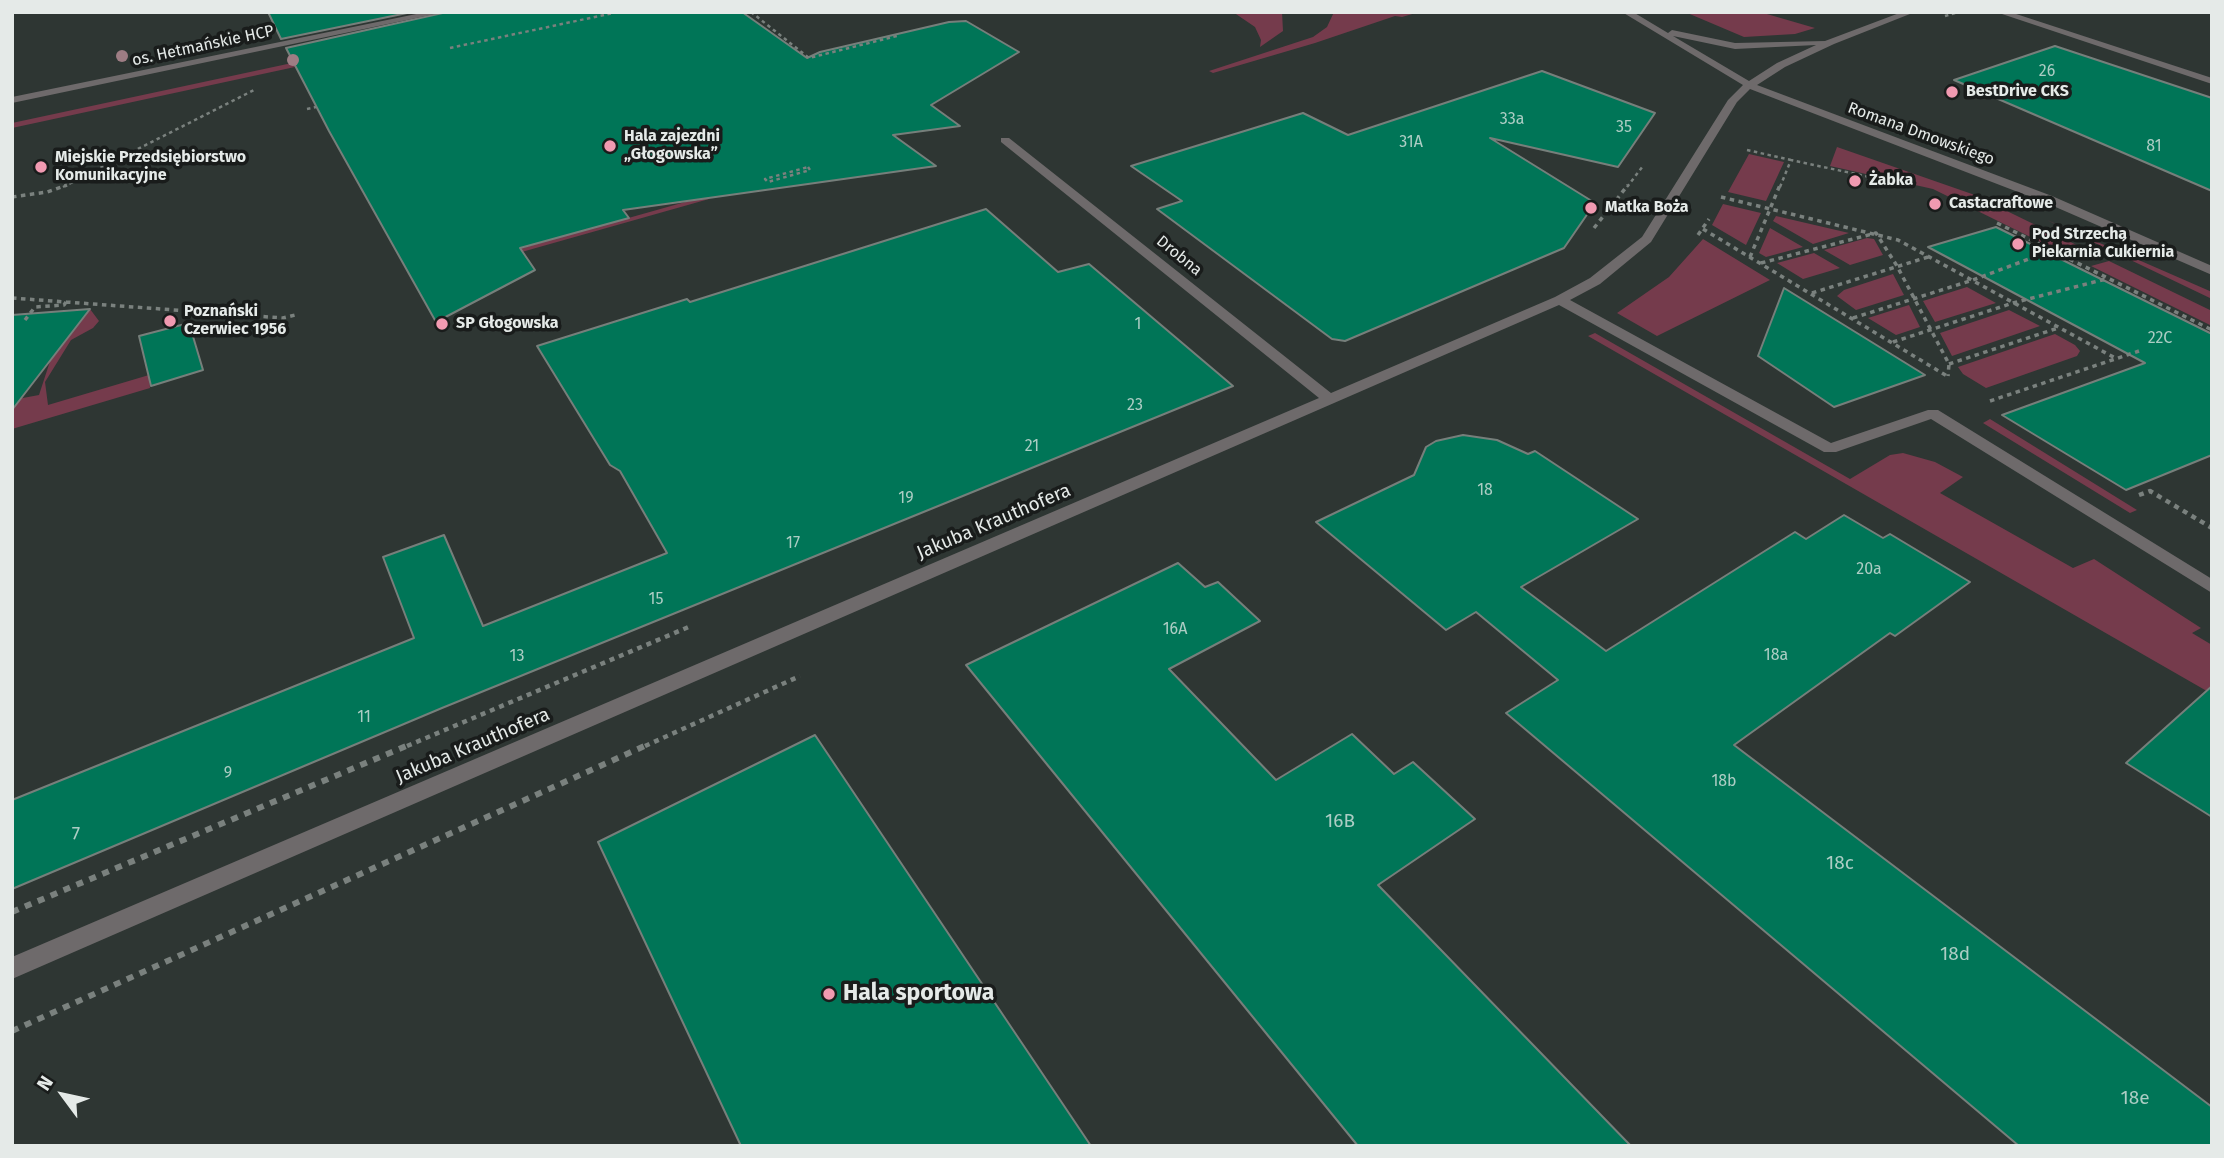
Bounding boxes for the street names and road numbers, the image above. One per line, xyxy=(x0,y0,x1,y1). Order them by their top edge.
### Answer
street label: os. Hetmańskie HCP xyxy=(130,22,276,70)
street label: Romana Dmowskiego xyxy=(1845,99,1997,169)
street label: Drobna xyxy=(1152,232,1206,280)
street label: Jakuba Krauthofera xyxy=(914,479,1074,565)
street label: Jakuba Krauthofera xyxy=(393,703,553,789)

